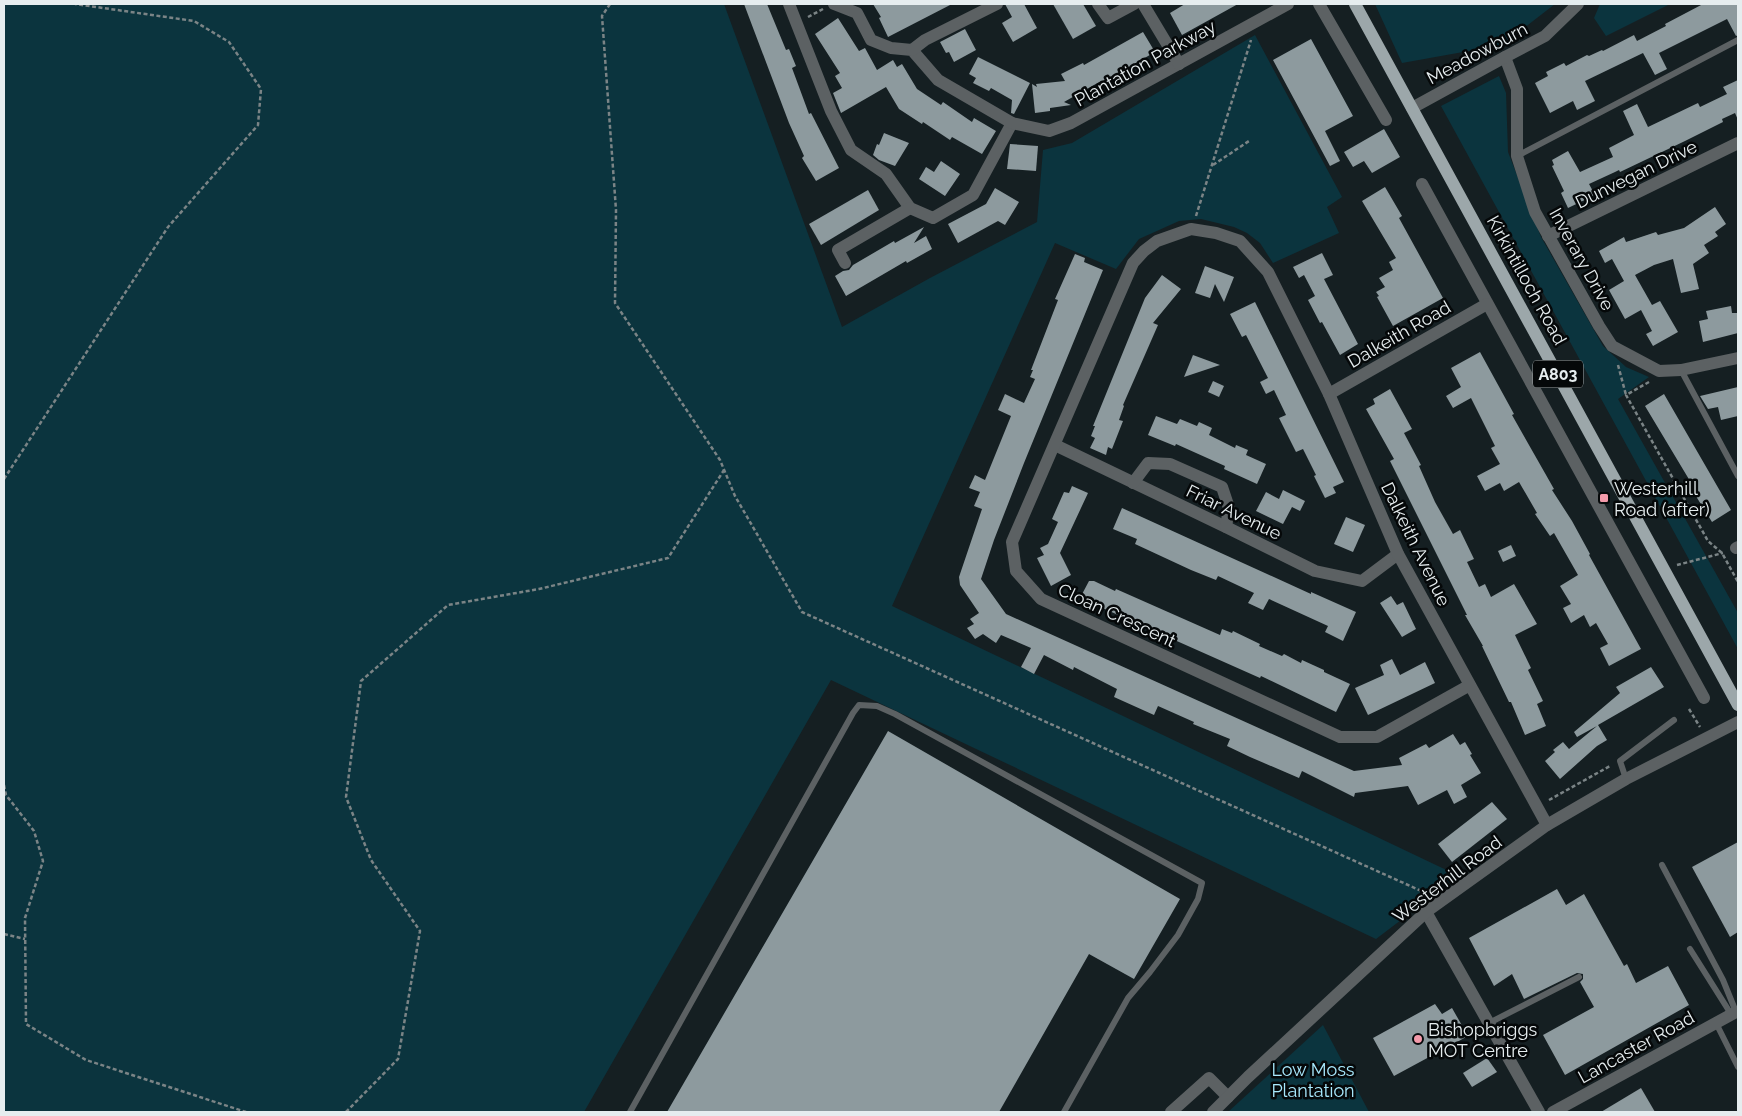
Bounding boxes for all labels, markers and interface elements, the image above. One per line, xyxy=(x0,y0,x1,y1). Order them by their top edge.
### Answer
street label: Plantation Parkway xyxy=(1071,15,1220,111)
street label: Meadowburn xyxy=(1423,18,1531,88)
street label: Dunvegan Drive xyxy=(1572,135,1701,213)
street label: Inverary Drive xyxy=(1545,204,1619,314)
street label: Kirkintilloch Road xyxy=(1483,212,1571,348)
street label: Dalkeith Road xyxy=(1344,296,1454,372)
road number: A803 xyxy=(1533,360,1583,388)
place label: Westerhill Road (after) xyxy=(1614,478,1710,520)
street label: Dalkeith Avenue xyxy=(1377,479,1455,610)
street label: Friar Avenue xyxy=(1183,480,1285,544)
marker: Westerhill Road (after) xyxy=(1598,492,1610,504)
street label: Cloan Crescent xyxy=(1055,579,1179,651)
street label: Westerhill Road xyxy=(1388,831,1506,927)
street label: Lancaster Road xyxy=(1574,1006,1698,1088)
place label: Bishopbriggs MOT Centre xyxy=(1428,1019,1538,1061)
marker: Bishopbriggs MOT Centre xyxy=(1412,1033,1424,1045)
park label: Low Moss Plantation xyxy=(1271,1059,1355,1101)

